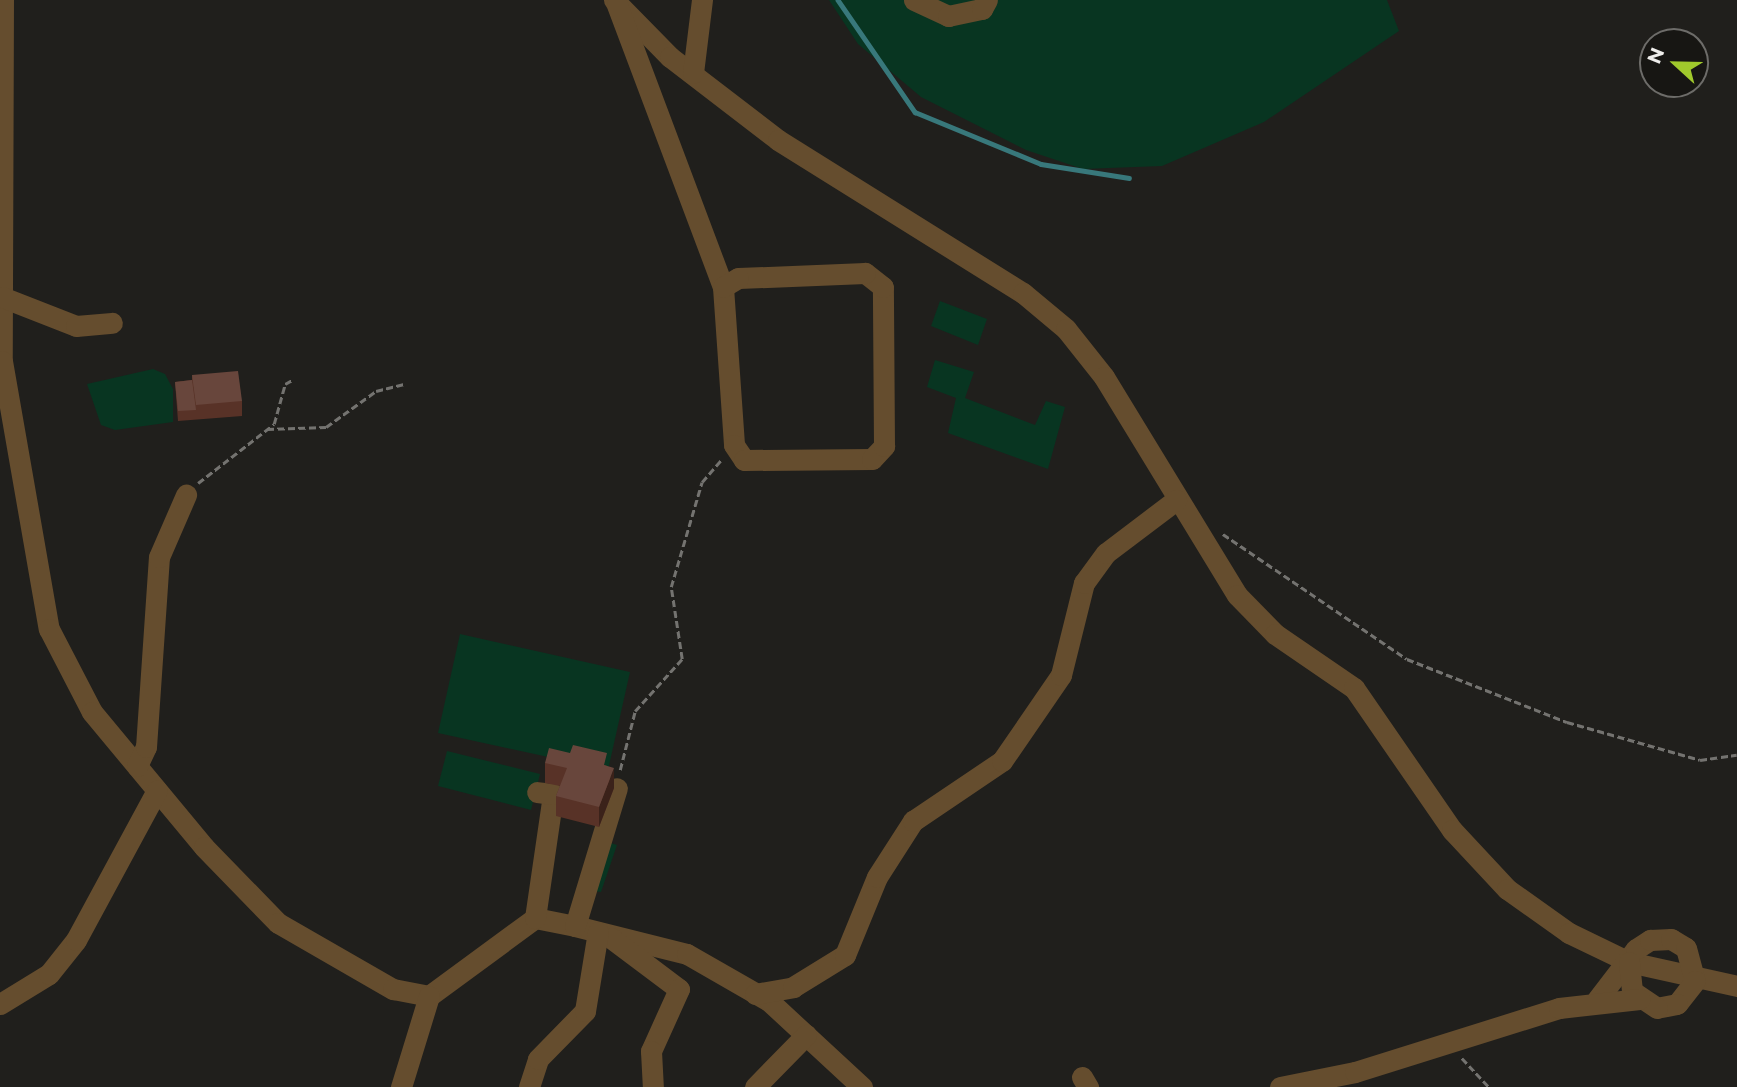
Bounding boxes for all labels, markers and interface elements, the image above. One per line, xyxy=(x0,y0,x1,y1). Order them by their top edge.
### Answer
north arrow xyxy=(1639,28,1709,98)
text: N xyxy=(1642,44,1669,67)

